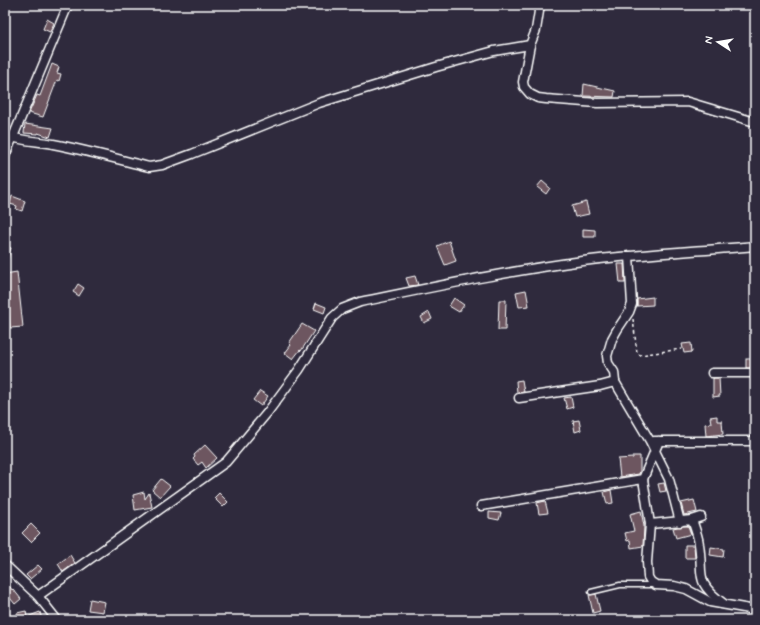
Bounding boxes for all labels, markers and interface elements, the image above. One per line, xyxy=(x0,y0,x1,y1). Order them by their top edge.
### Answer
north arrow xyxy=(698,22,738,62)
text: N xyxy=(702,35,717,45)

